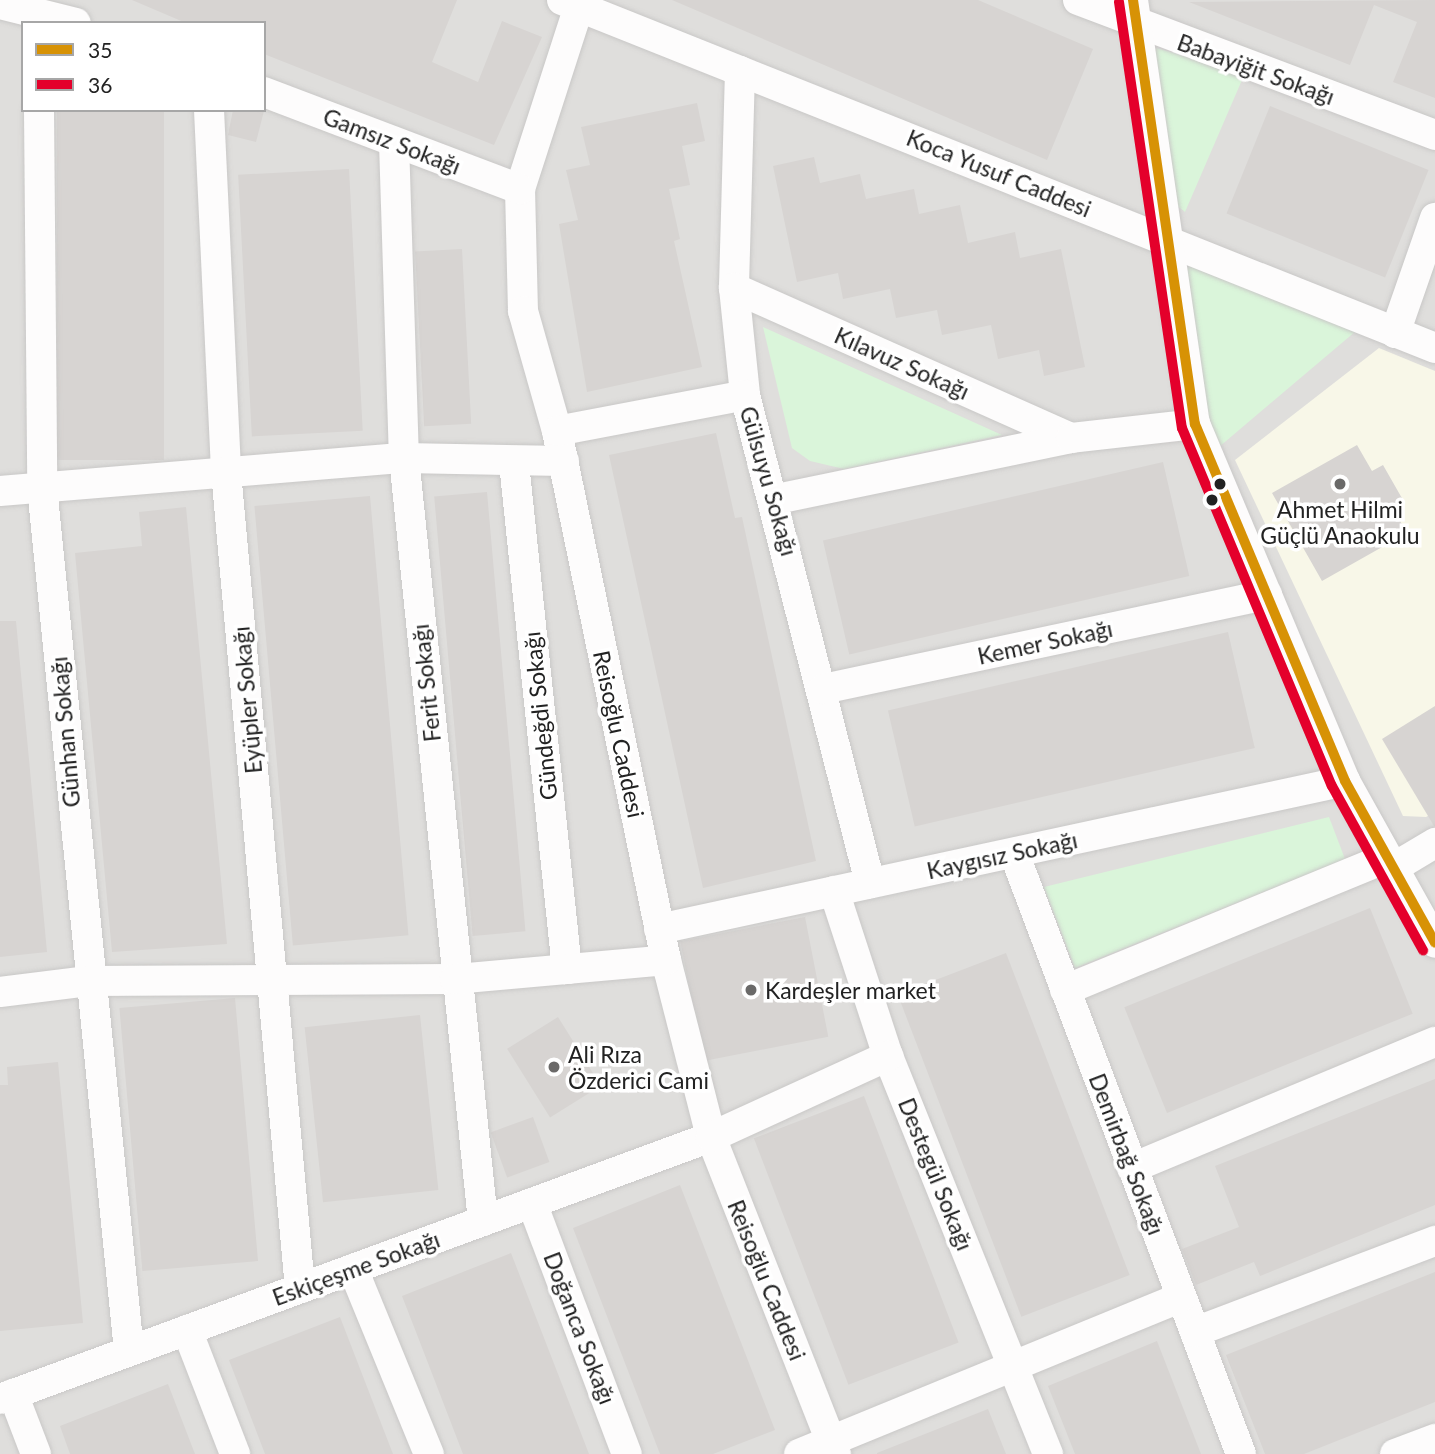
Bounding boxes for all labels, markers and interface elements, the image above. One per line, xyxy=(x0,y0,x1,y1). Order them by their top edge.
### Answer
legend xyxy=(21,21,266,112)
street label: Babayiğit Sokağı xyxy=(1174,28,1338,110)
text: 35 xyxy=(88,37,112,62)
text: 36 xyxy=(88,72,112,97)
street label: Gamsız Sokağı xyxy=(319,102,465,180)
street label: Koca Yusuf Caddesi xyxy=(902,123,1096,223)
street label: Kılavuz Sokağı xyxy=(830,321,974,405)
street label: Gülsuyu Sokağı xyxy=(734,403,804,559)
marker: Ahmet Hilmi Güçlü Anaokulu xyxy=(1332,476,1348,492)
unlabelled marker xyxy=(1213,477,1227,491)
unlabelled marker xyxy=(1205,493,1219,507)
place label: Ahmet Hilmi Güçlü Anaokulu xyxy=(1260,495,1420,549)
street label: Kemer Sokağı xyxy=(975,614,1115,670)
street label: Ferit Sokağı xyxy=(406,623,446,743)
street label: Eyüpler Sokağı xyxy=(227,625,267,775)
street label: Gündeğdi Sokağı xyxy=(517,630,563,802)
street label: Reisoğlu Caddesi xyxy=(588,648,650,820)
street label: Günhan Sokağı xyxy=(45,655,85,809)
street label: Kaygısız Sokağı xyxy=(924,826,1080,884)
place label: Kardeşler market xyxy=(765,976,936,1004)
marker: Kardeşler market xyxy=(743,982,759,998)
place label: Ali Rıza Özderici Cami xyxy=(568,1040,709,1094)
marker: Ali Rıza Özderici Cami xyxy=(546,1059,562,1075)
street label: Demirbağ Sokağı xyxy=(1084,1069,1170,1239)
street label: Destegül Sokağı xyxy=(893,1094,979,1254)
street label: Reisoğlu Caddesi xyxy=(722,1196,812,1364)
street label: Eskiçeşme Sokağı xyxy=(269,1225,443,1311)
street label: Doğanca Sokağı xyxy=(538,1248,622,1408)

